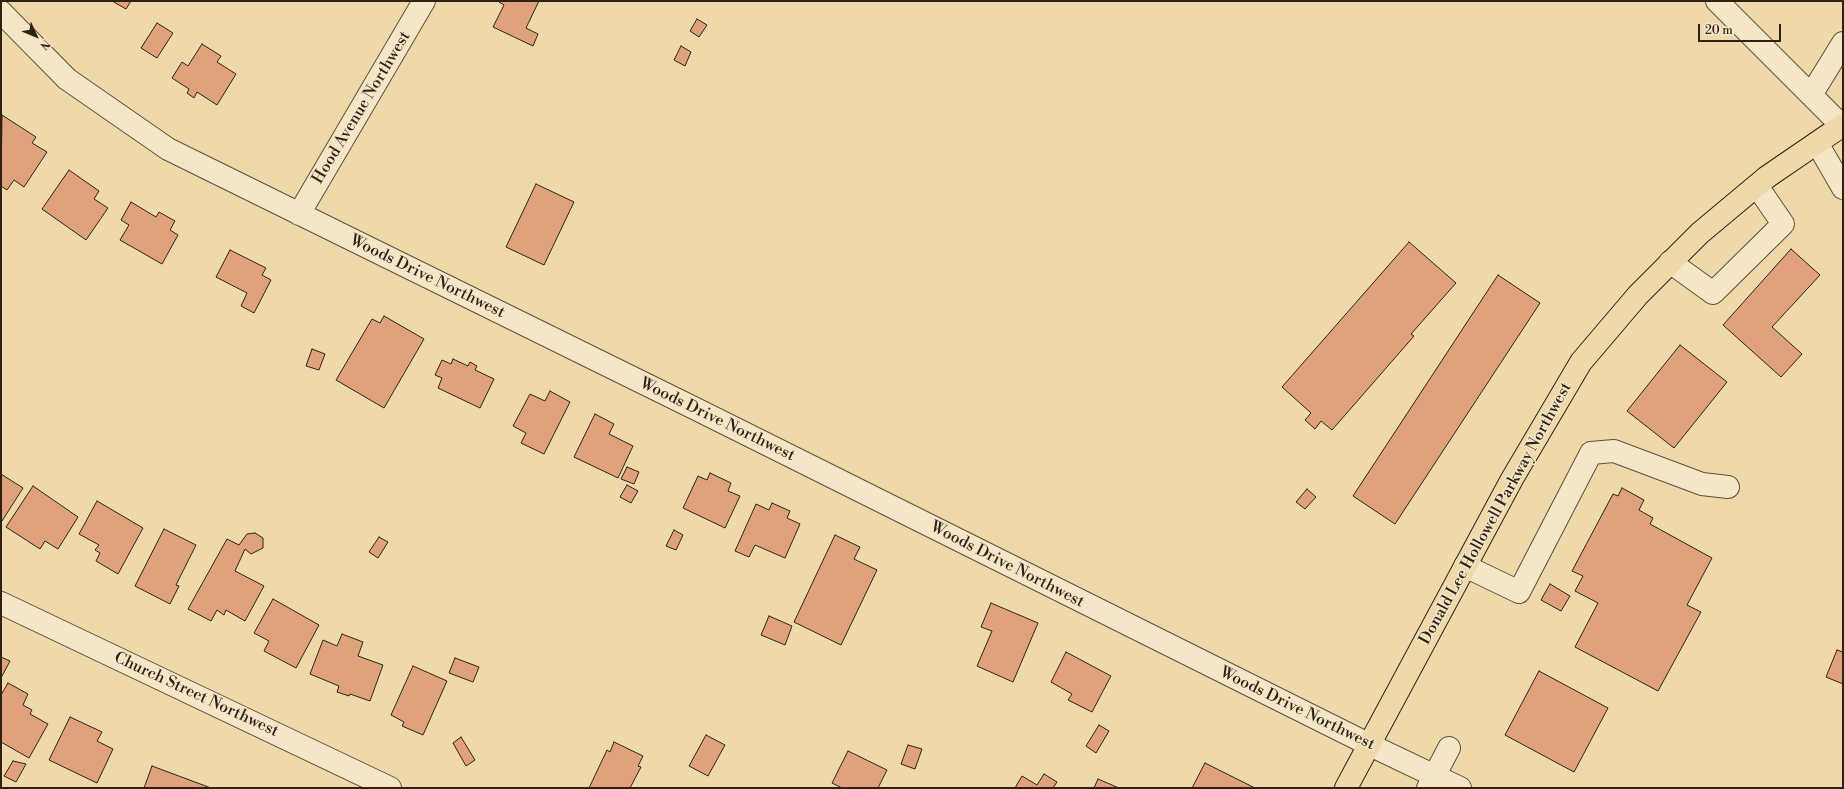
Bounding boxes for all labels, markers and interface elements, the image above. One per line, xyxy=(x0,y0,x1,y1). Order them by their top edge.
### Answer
north arrow xyxy=(16,16,56,56)
scale bar xyxy=(1700,16,1783,42)
text: 20 m xyxy=(1705,23,1733,38)
street label: Hood Avenue Northwest xyxy=(309,28,415,188)
text: N xyxy=(37,36,53,52)
street label: Woods Drive Northwest xyxy=(346,231,508,323)
street label: Woods Drive Northwest xyxy=(636,374,798,466)
street label: Donald Lee Hollowell Parkway Northwest xyxy=(1416,380,1576,648)
street label: Woods Drive Northwest xyxy=(927,518,1087,612)
street label: Church Street Northwest xyxy=(111,648,281,742)
street label: Woods Drive Northwest xyxy=(1216,663,1378,755)

